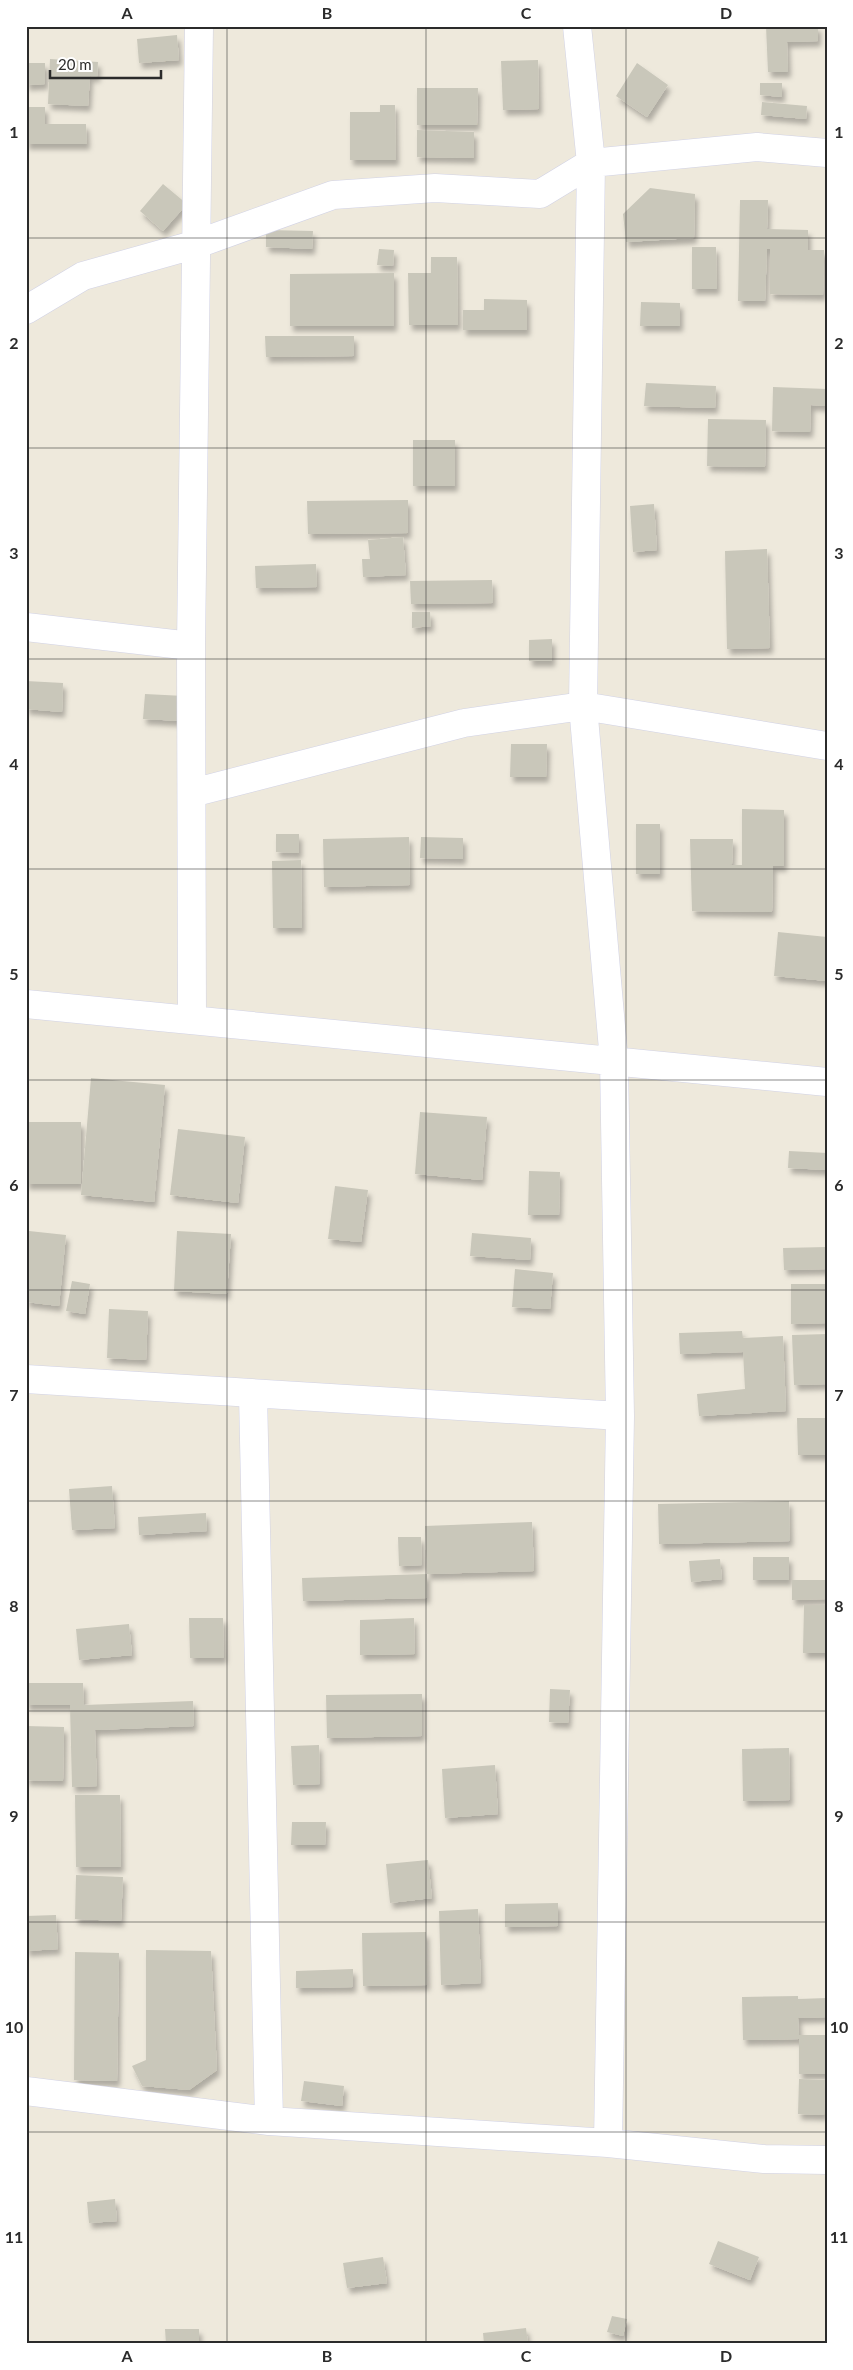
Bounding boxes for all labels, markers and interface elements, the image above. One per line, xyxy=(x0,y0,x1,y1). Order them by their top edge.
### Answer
text: A xyxy=(120,3,133,22)
text: B xyxy=(322,3,332,22)
text: C xyxy=(521,3,532,22)
text: D xyxy=(720,3,732,22)
scale bar xyxy=(50,48,161,80)
text: 20 m xyxy=(58,55,92,73)
text: 1 xyxy=(9,122,19,141)
text: 1 xyxy=(834,122,844,141)
text: 2 xyxy=(9,333,19,352)
text: 2 xyxy=(834,333,844,352)
text: 3 xyxy=(9,543,19,562)
text: 3 xyxy=(834,543,844,562)
text: 4 xyxy=(9,754,19,773)
text: 4 xyxy=(834,754,844,773)
text: 5 xyxy=(9,964,19,983)
text: 5 xyxy=(834,964,844,983)
text: 6 xyxy=(9,1175,19,1194)
text: 6 xyxy=(834,1175,844,1194)
text: 7 xyxy=(9,1385,19,1404)
text: 7 xyxy=(834,1385,844,1404)
text: 8 xyxy=(9,1596,19,1615)
text: 8 xyxy=(834,1596,844,1615)
text: 9 xyxy=(9,1806,19,1825)
text: 9 xyxy=(834,1806,844,1825)
text: 10 xyxy=(5,2017,23,2036)
text: 10 xyxy=(830,2017,848,2036)
text: 11 xyxy=(5,2227,23,2246)
text: 11 xyxy=(830,2227,848,2246)
text: A xyxy=(120,2346,133,2365)
text: B xyxy=(322,2346,332,2365)
text: C xyxy=(521,2346,532,2365)
text: D xyxy=(720,2346,732,2365)

